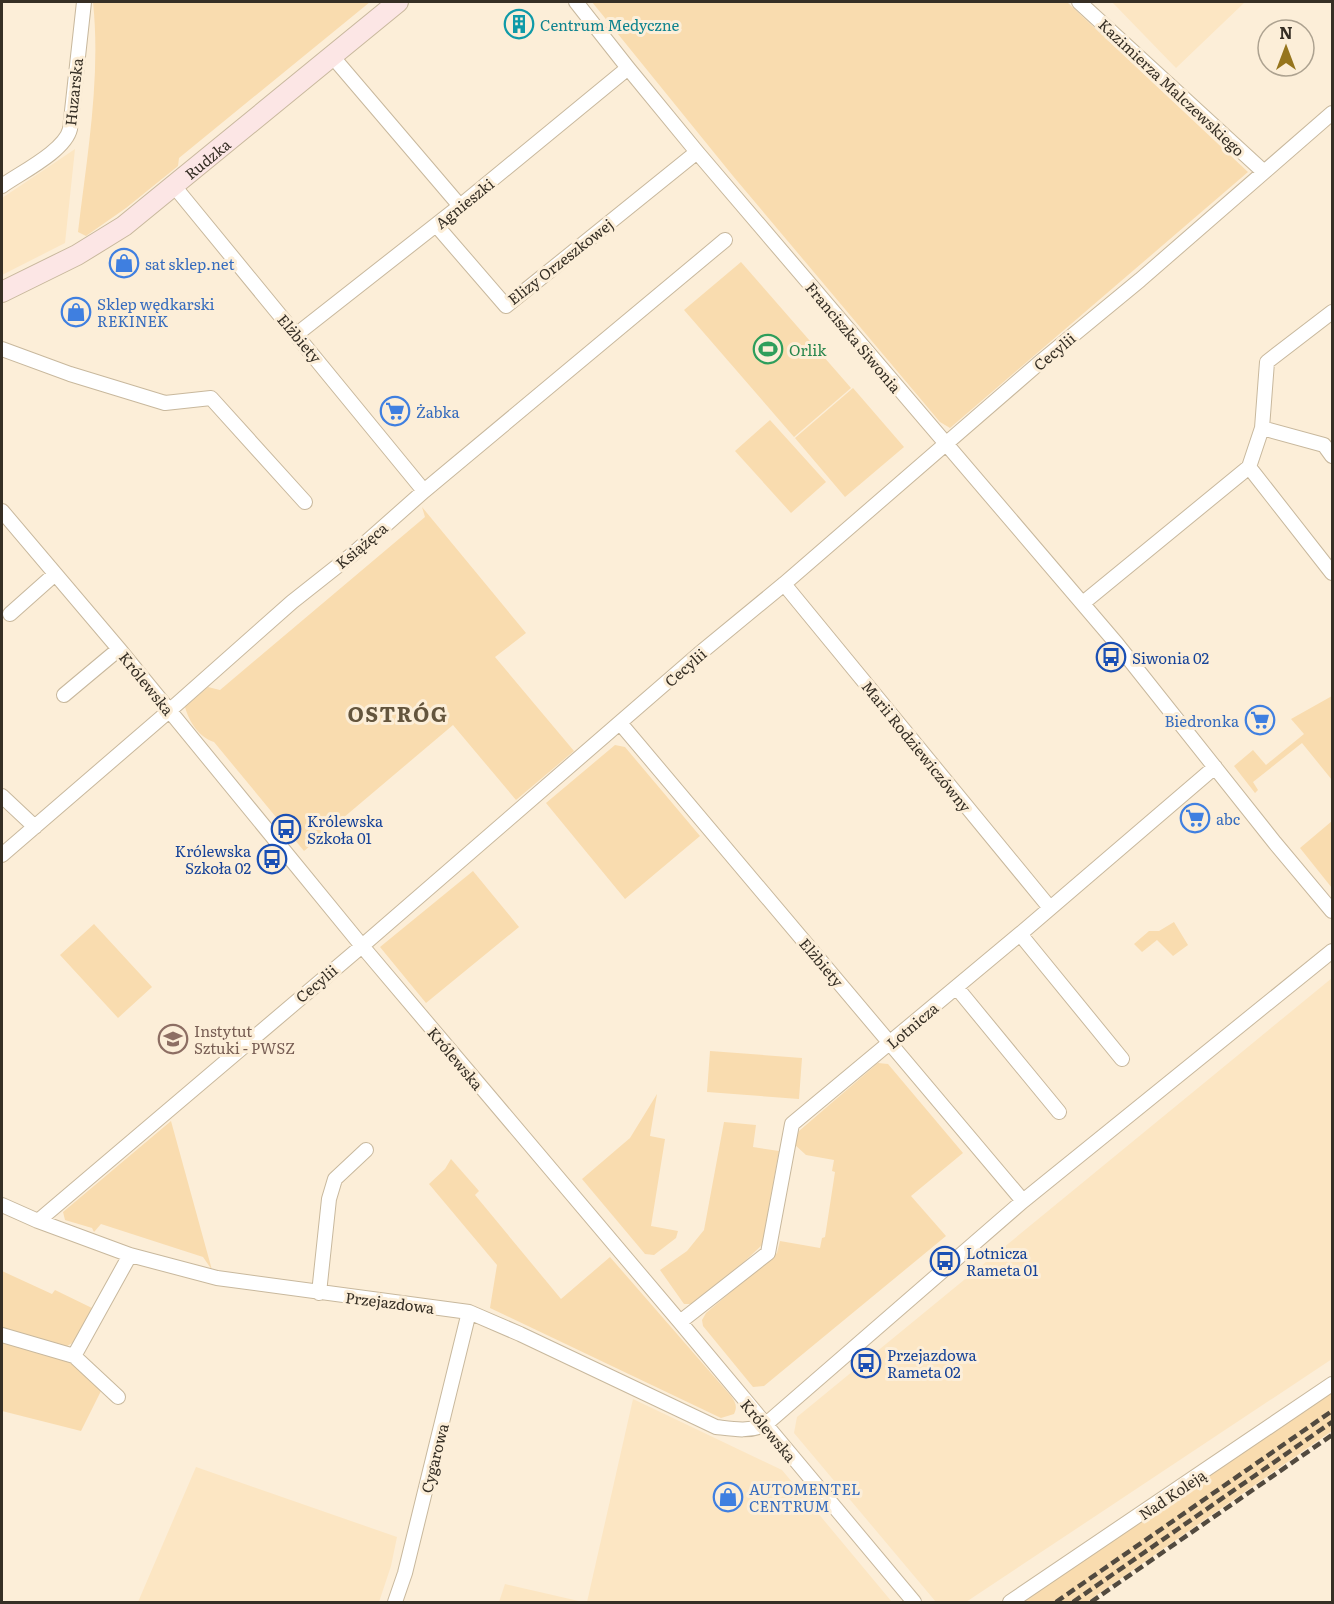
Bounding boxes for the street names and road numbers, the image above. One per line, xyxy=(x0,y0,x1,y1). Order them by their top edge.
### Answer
street label: Kazimierza Malczewskiego xyxy=(1094,13,1250,161)
street label: Huzarska xyxy=(58,56,88,127)
street label: Rudzka xyxy=(179,132,236,184)
street label: Agnieszki xyxy=(430,172,498,234)
street label: Elizy Orzeszkowej xyxy=(502,212,618,310)
street label: Franciszka Siwonia xyxy=(801,277,908,398)
street label: Elżbiety xyxy=(273,308,328,368)
street label: Cecylii xyxy=(1028,326,1080,376)
street label: Książęca xyxy=(330,516,393,574)
street label: Cecylii xyxy=(659,642,711,692)
street label: Królewska xyxy=(114,646,180,721)
street label: Marii Rodziewiczówny xyxy=(857,675,977,817)
street label: Elżbiety xyxy=(795,932,850,992)
street label: Cecylii xyxy=(290,958,342,1008)
street label: Lotnicza xyxy=(881,996,944,1054)
street label: Królewska xyxy=(423,1021,490,1095)
street label: Przejazdowa xyxy=(344,1285,437,1319)
street label: Królewska xyxy=(736,1393,803,1467)
street label: Cygarowa xyxy=(414,1420,454,1495)
street label: Nad Koleją xyxy=(1134,1463,1211,1525)

